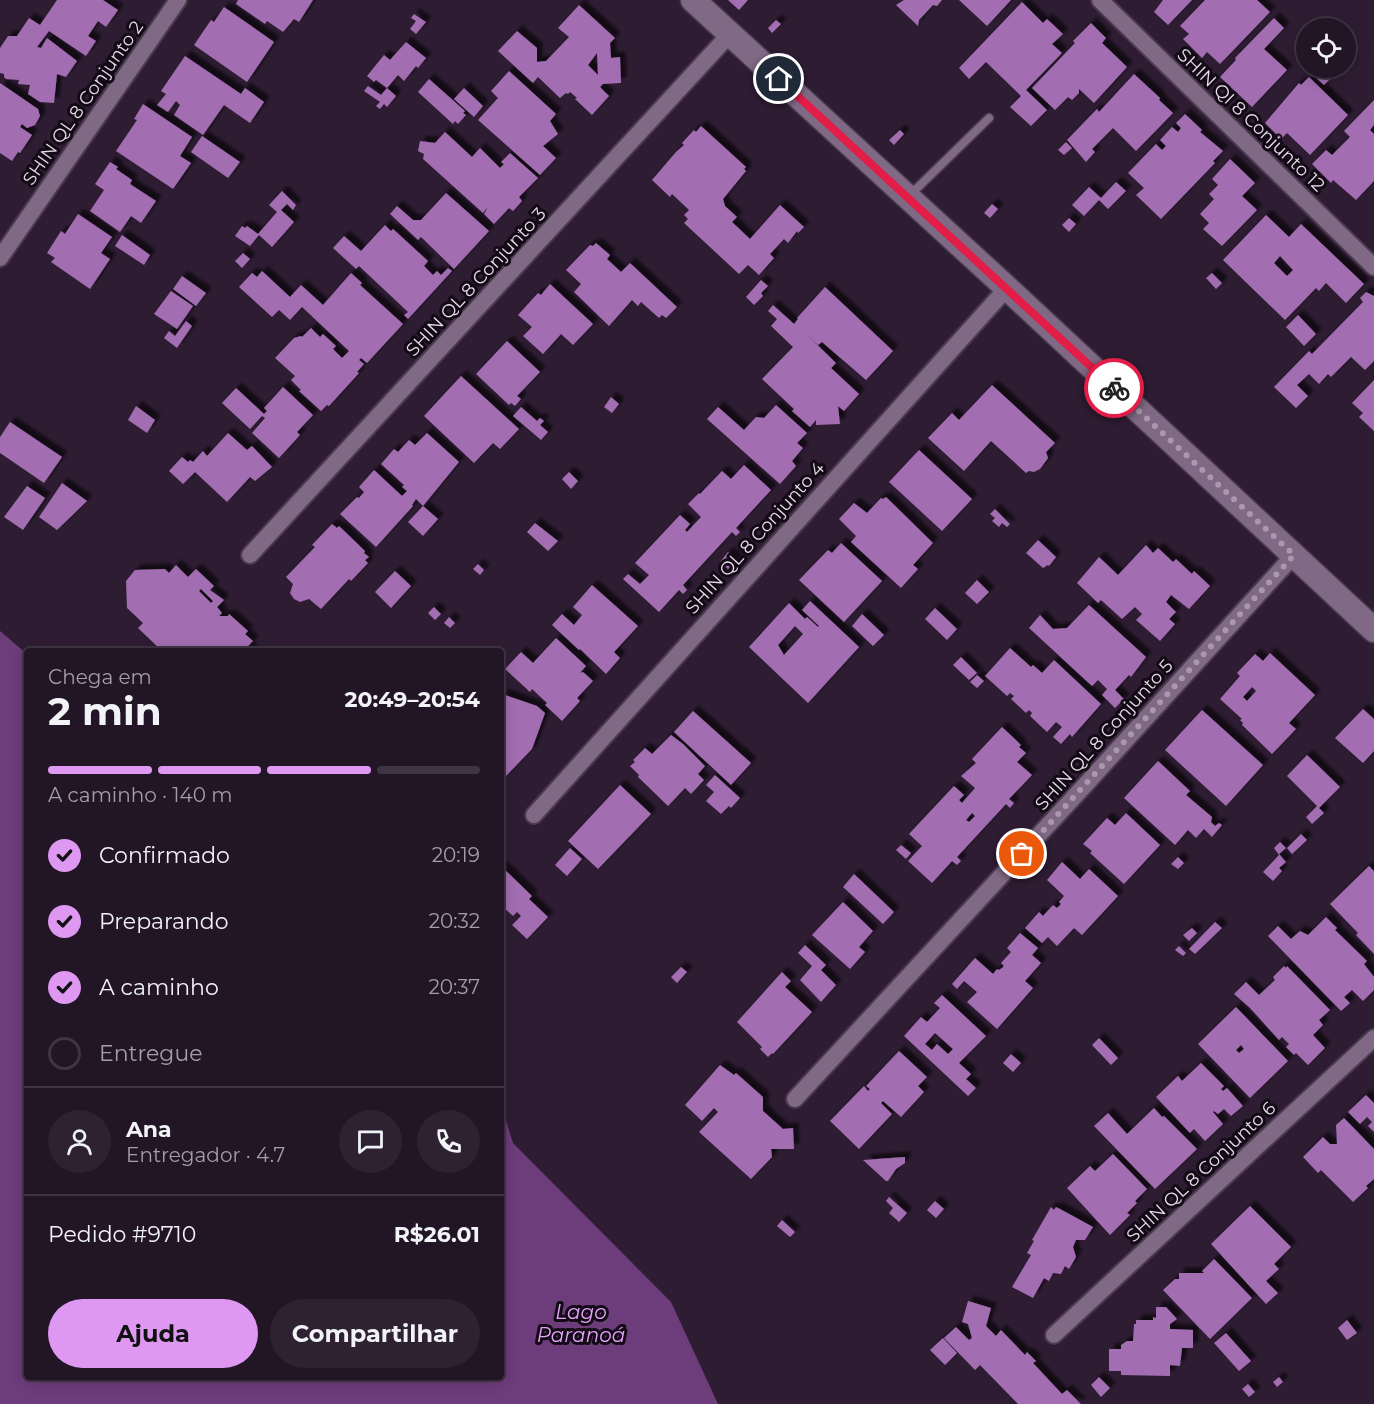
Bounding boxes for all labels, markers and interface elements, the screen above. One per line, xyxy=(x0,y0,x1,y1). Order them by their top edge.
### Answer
street label: SHIN QL 8 Conjunto 2 xyxy=(18,17,148,189)
map controls xyxy=(1296,18,1356,78)
button: locate xyxy=(1296,18,1356,78)
street label: SHIN QI 8 Conjunto 12 xyxy=(1173,44,1329,196)
pin xyxy=(753,53,804,104)
icon: home xyxy=(762,62,795,95)
street label: SHIN QL 8 Conjunto 3 xyxy=(401,203,551,361)
courier xyxy=(1084,358,1144,418)
icon: bike xyxy=(1098,372,1131,405)
street label: SHIN QL 8 Conjunto 4 xyxy=(681,457,829,619)
street label: SHIN QL 8 Conjunto 5 xyxy=(1030,655,1178,815)
text: Chega em xyxy=(48,665,152,689)
text: 20:49–20:54 xyxy=(345,686,480,713)
text: 2 min xyxy=(48,687,162,735)
text: A caminho · 140 m xyxy=(48,783,232,807)
pin xyxy=(996,828,1047,879)
icon: bag xyxy=(1005,837,1038,870)
icon: check xyxy=(48,839,81,872)
text: Confirmado xyxy=(99,842,230,869)
text: 20:19 xyxy=(432,843,480,867)
icon: check xyxy=(48,905,81,938)
text: Preparando xyxy=(99,908,228,935)
text: 20:32 xyxy=(429,909,480,933)
icon: check xyxy=(48,971,81,1004)
text: A caminho xyxy=(99,974,219,1001)
text: 20:37 xyxy=(428,975,480,999)
text: Entregue xyxy=(99,1040,203,1067)
street label: SHIN QL 8 Conjunto 6 xyxy=(1122,1097,1280,1247)
button: person xyxy=(48,1110,111,1173)
button: chat xyxy=(339,1110,402,1173)
button: phone xyxy=(417,1110,480,1173)
text: Ana xyxy=(126,1116,172,1143)
text: Entregador · 4.7 xyxy=(126,1143,285,1167)
text: Pedido #9710 xyxy=(48,1221,196,1248)
text: R$26.01 xyxy=(394,1221,480,1248)
button: Ajuda xyxy=(48,1299,258,1368)
button: Compartilhar xyxy=(270,1299,480,1368)
water label: Lago Paranoá xyxy=(537,1300,625,1347)

